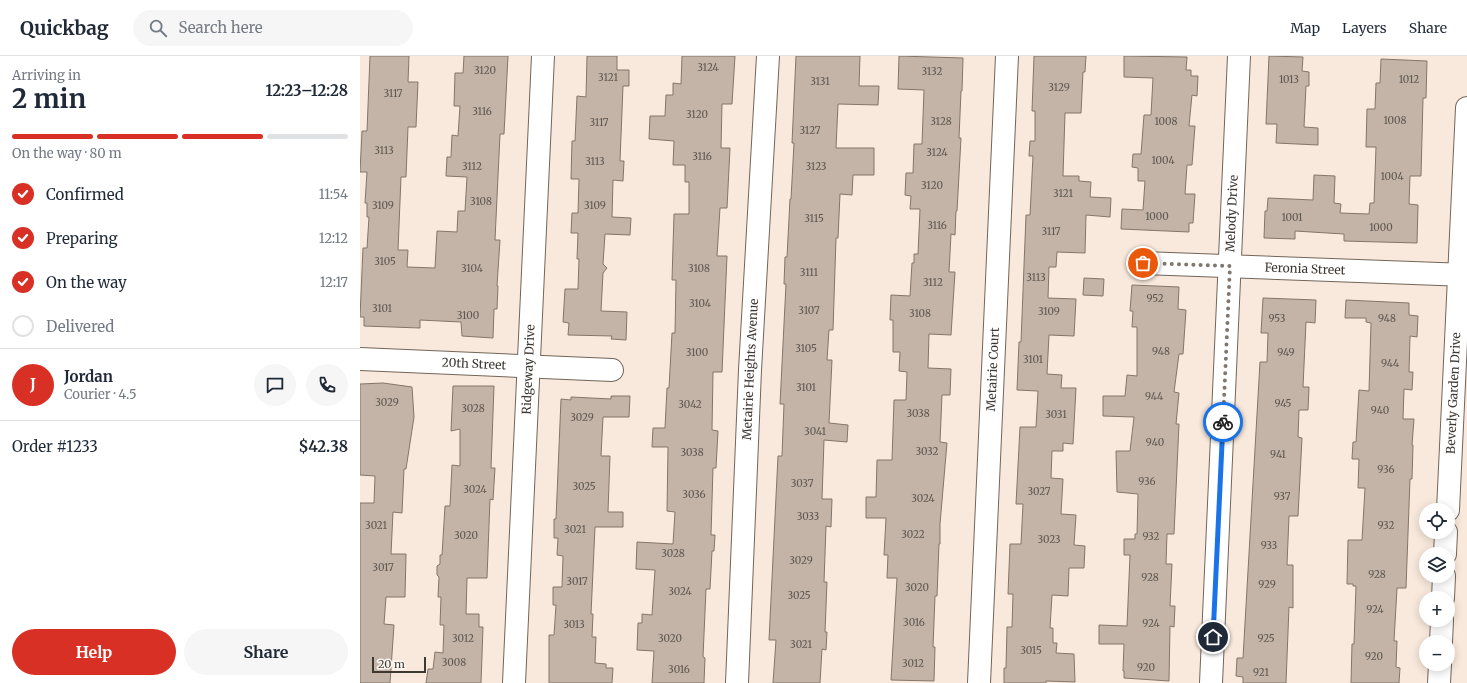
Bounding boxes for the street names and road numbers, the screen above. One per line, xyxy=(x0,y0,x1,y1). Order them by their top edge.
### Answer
street label: Melody Drive xyxy=(1222,175,1241,252)
street label: Feronia Street xyxy=(1264,260,1346,277)
street label: Metairie Heights Avenue xyxy=(739,298,761,440)
street label: Ridgeway Drive xyxy=(518,324,538,415)
street label: Metairie Court xyxy=(983,327,1002,412)
street label: Beverly Garden Drive xyxy=(1443,332,1463,454)
street label: 20th Street xyxy=(441,355,507,372)

